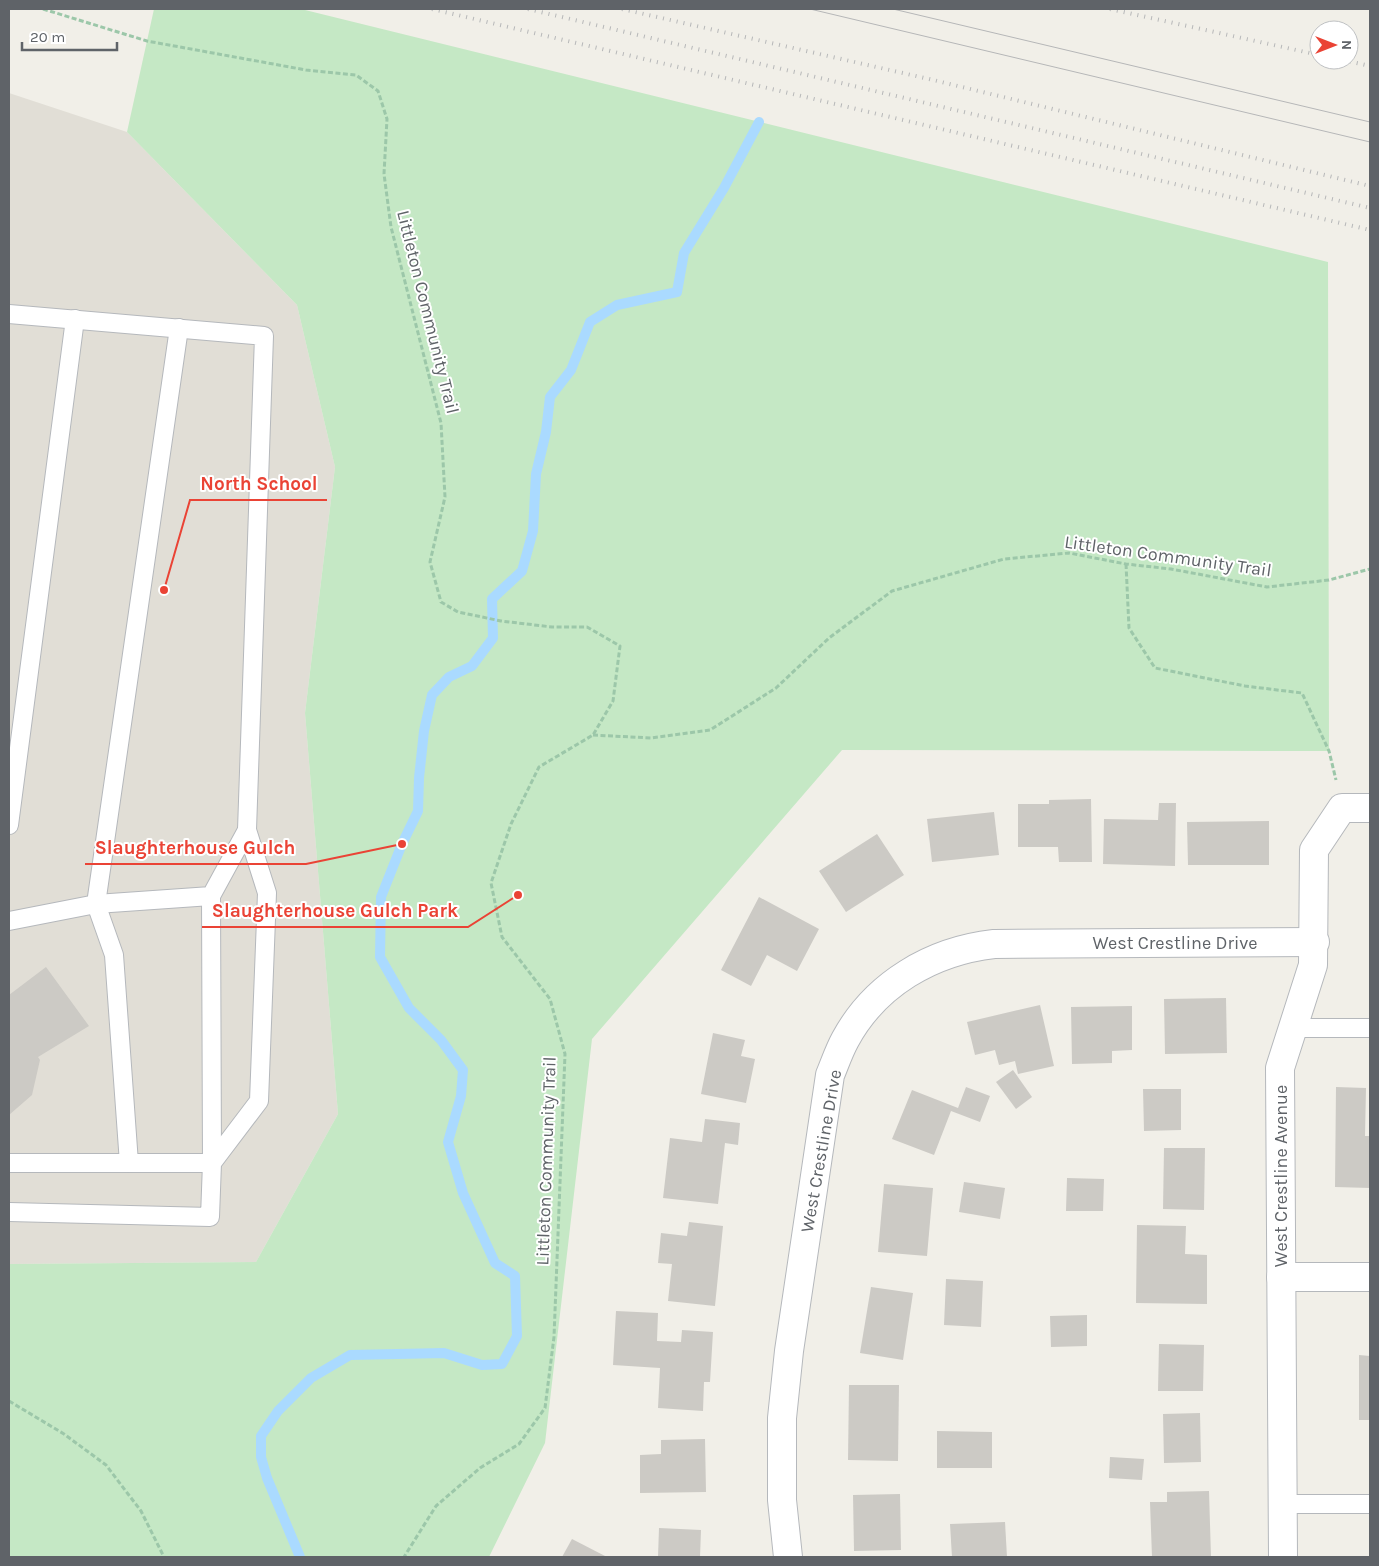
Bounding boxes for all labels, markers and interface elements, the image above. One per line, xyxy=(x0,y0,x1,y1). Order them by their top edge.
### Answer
scale bar xyxy=(22,20,118,52)
north arrow xyxy=(1309,20,1359,70)
text: 20 m xyxy=(30,28,65,46)
text: N xyxy=(1338,40,1355,50)
street label: Littleton Community Trail xyxy=(392,208,464,416)
callout: North School xyxy=(190,466,327,500)
text: North School xyxy=(200,473,318,495)
street label: Littleton Community Trail xyxy=(1063,531,1273,581)
callout: Slaughterhouse Gulch xyxy=(85,830,306,864)
text: Slaughterhouse Gulch xyxy=(95,837,295,859)
callout: Slaughterhouse Gulch Park xyxy=(202,893,468,927)
text: Slaughterhouse Gulch Park xyxy=(212,900,458,922)
street label: West Crestline Drive xyxy=(1092,932,1258,954)
street label: Littleton Community Trail xyxy=(531,1056,561,1266)
street label: West Crestline Drive xyxy=(796,1068,846,1234)
street label: West Crestline Avenue xyxy=(1270,1085,1292,1267)

